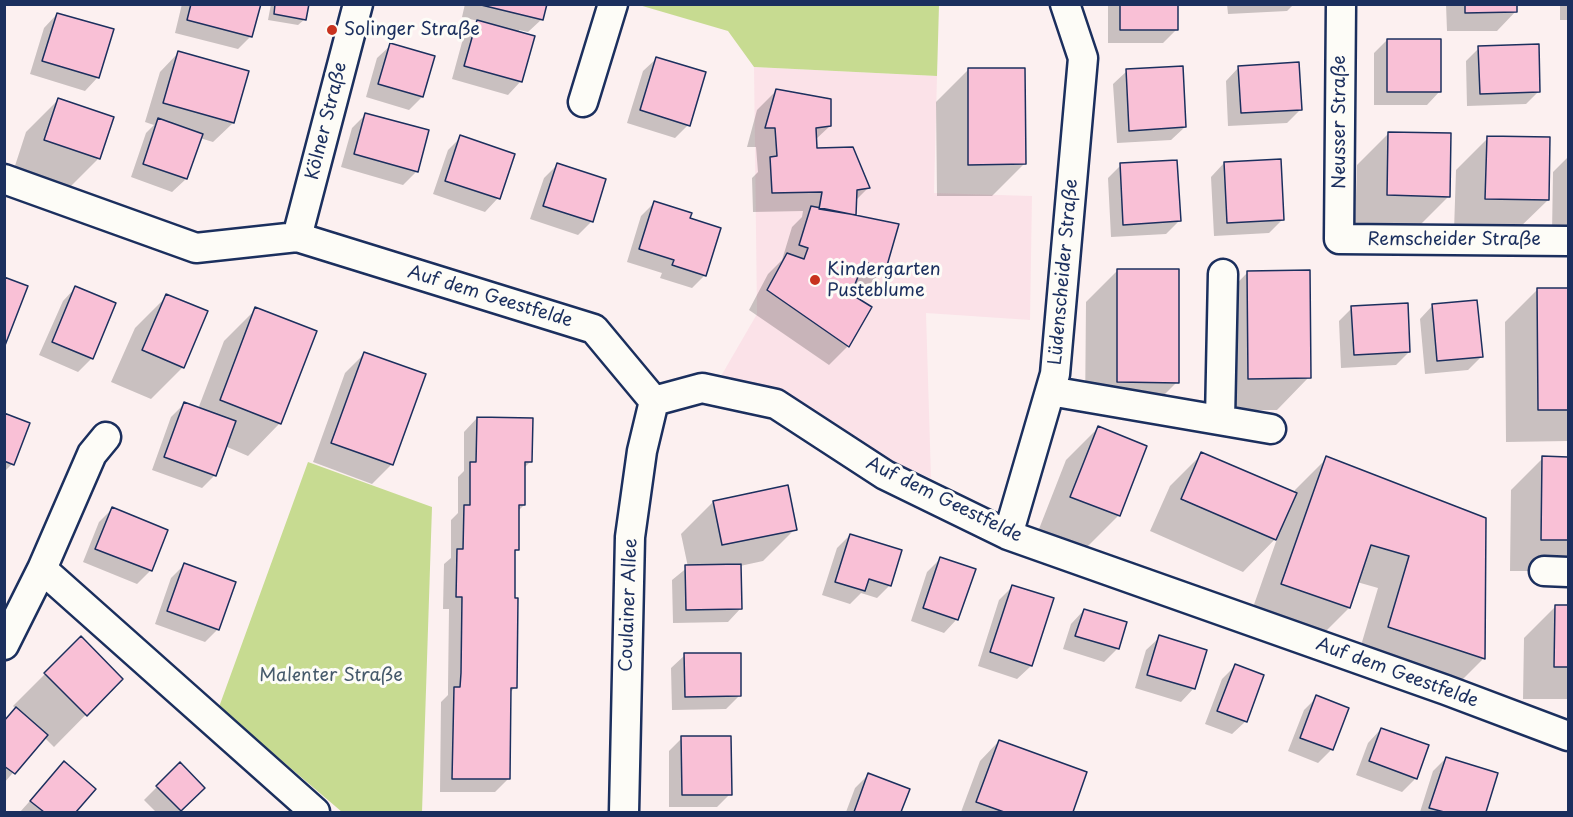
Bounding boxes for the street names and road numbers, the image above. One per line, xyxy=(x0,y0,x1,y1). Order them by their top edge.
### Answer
street label: Neusser Straße xyxy=(1329,55,1351,189)
street label: Kölner Straße xyxy=(302,60,352,182)
street label: Lüdenscheider Straße xyxy=(1045,178,1083,366)
street label: Remscheider Straße xyxy=(1367,229,1541,251)
street label: Auf dem Geestfelde xyxy=(405,262,575,332)
street label: Auf dem Geestfelde xyxy=(862,453,1026,547)
street label: Coulainer Allee xyxy=(616,538,642,672)
street label: Auf dem Geestfelde xyxy=(1313,634,1481,712)

